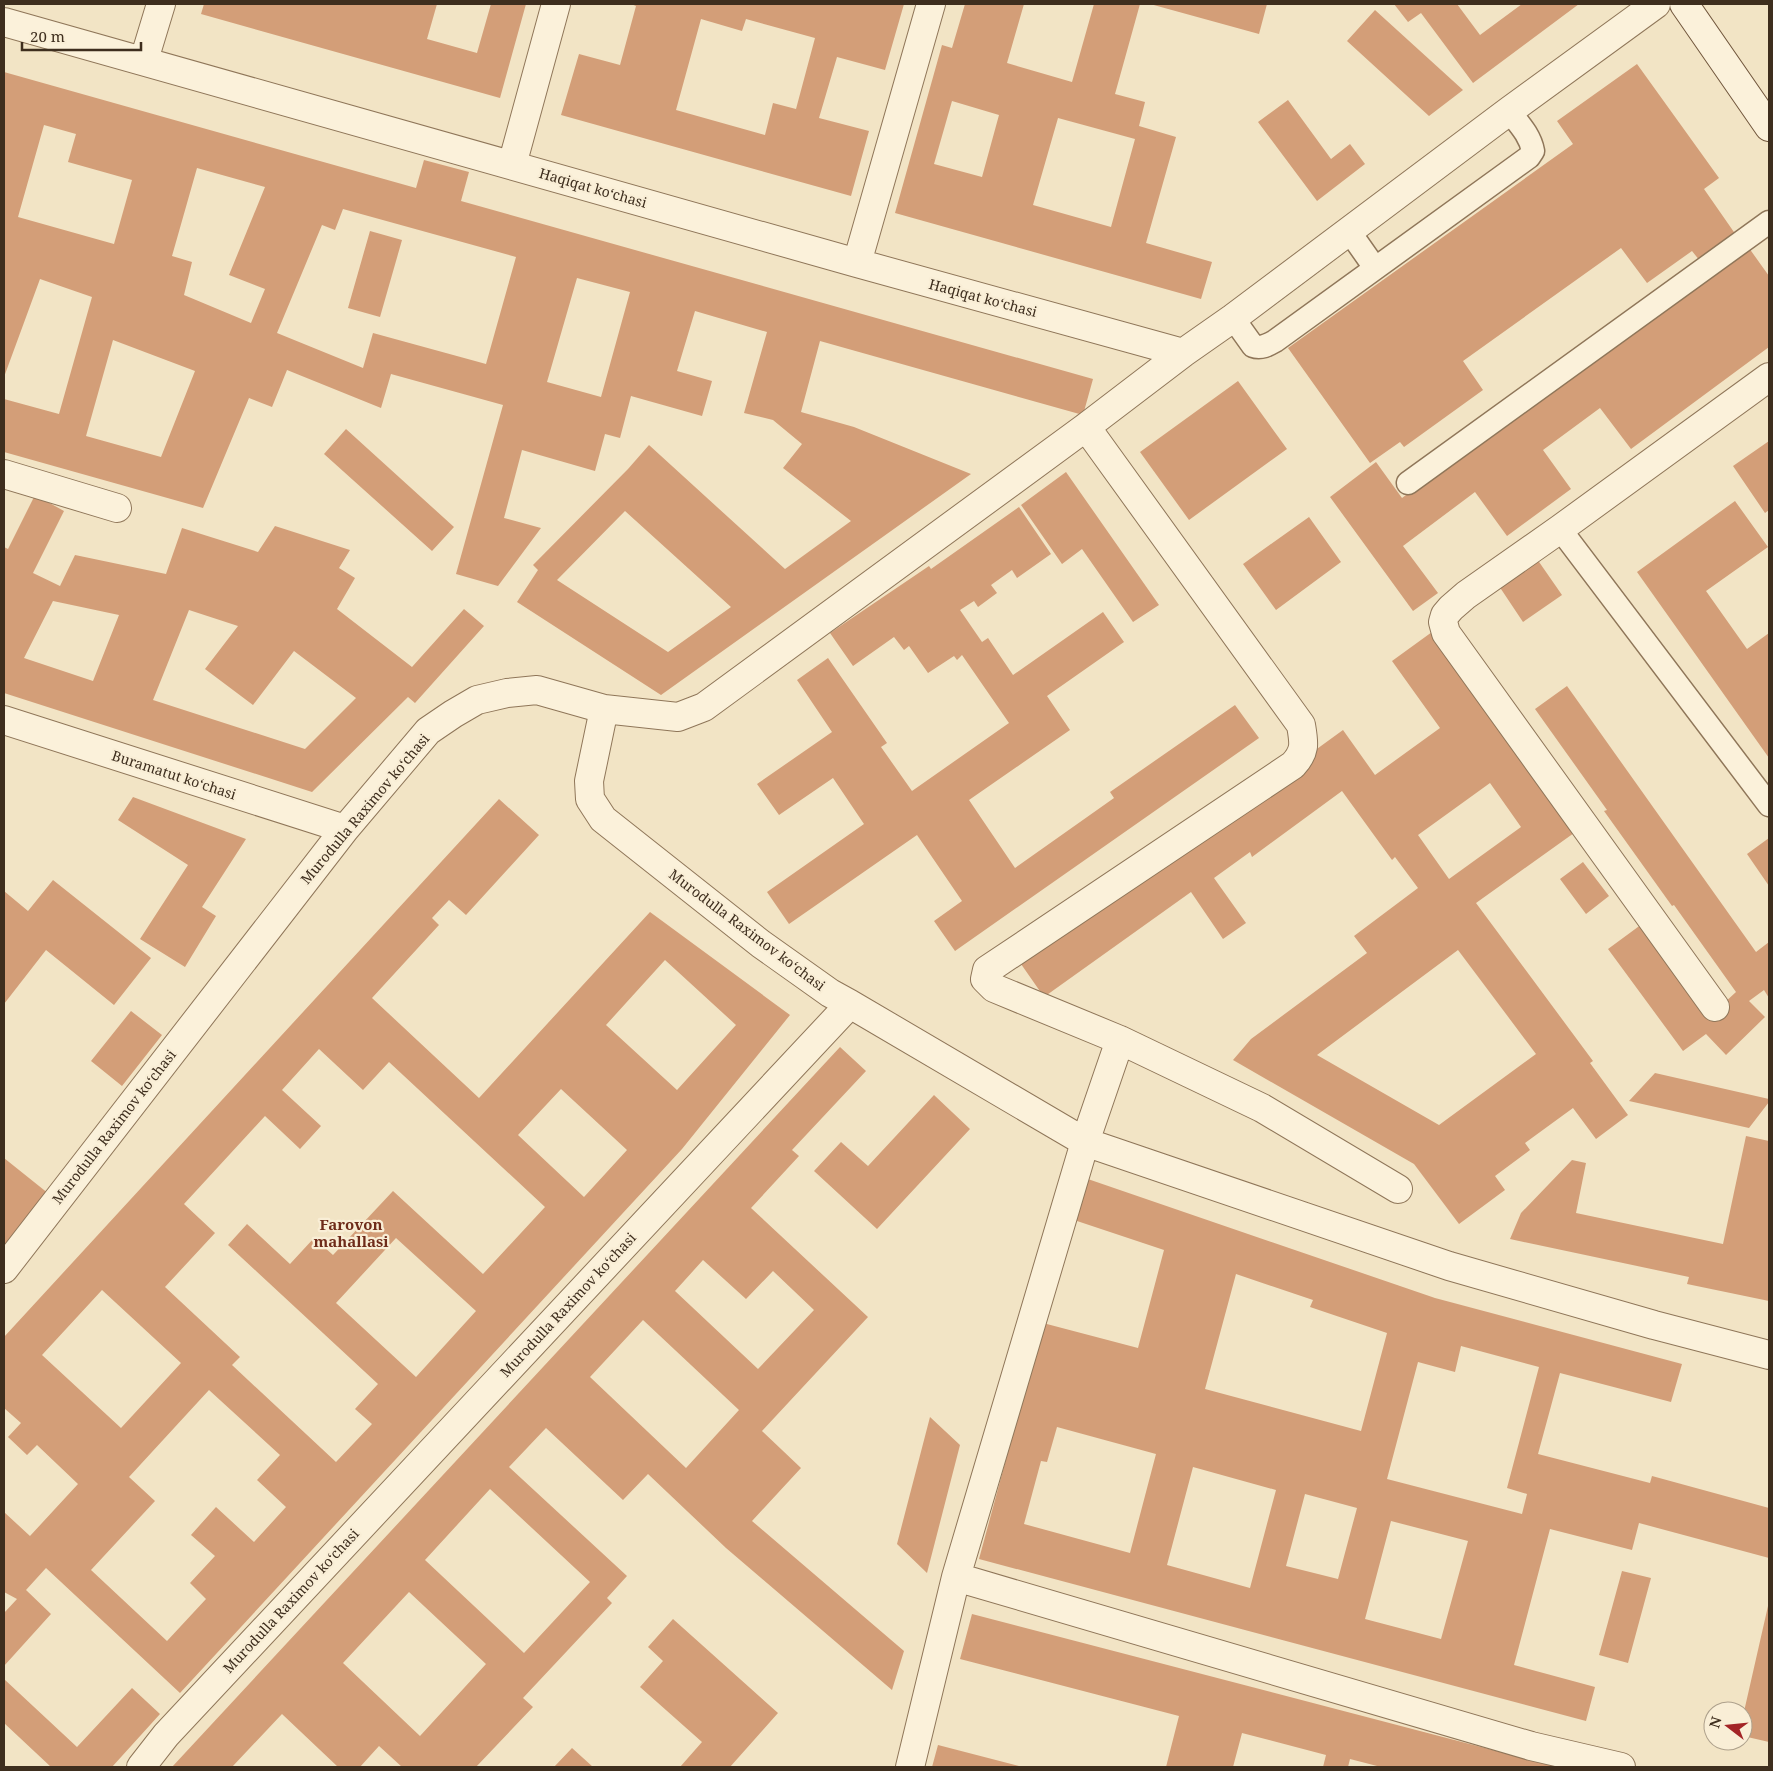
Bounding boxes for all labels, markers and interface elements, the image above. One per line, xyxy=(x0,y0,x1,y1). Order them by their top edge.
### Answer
scale bar xyxy=(22,20,141,52)
text: 20 m xyxy=(30,26,65,46)
street label: Haqiqat koʻchasi xyxy=(537,163,650,212)
street label: Haqiqat koʻchasi xyxy=(927,274,1040,321)
street label: Murodulla Raximov koʻchasi xyxy=(296,729,434,888)
street label: Buramatut koʻchasi xyxy=(110,745,239,804)
street label: Murodulla Raximov koʻchasi xyxy=(665,865,830,995)
street label: Murodulla Raximov koʻchasi xyxy=(47,1045,180,1208)
district label: Farovon mahallasi xyxy=(314,1214,389,1251)
street label: Murodulla Raximov koʻchasi xyxy=(496,1228,640,1381)
street label: Murodulla Raximov koʻchasi xyxy=(219,1524,363,1677)
north arrow xyxy=(1703,1701,1753,1751)
text: N xyxy=(1704,1714,1726,1730)

